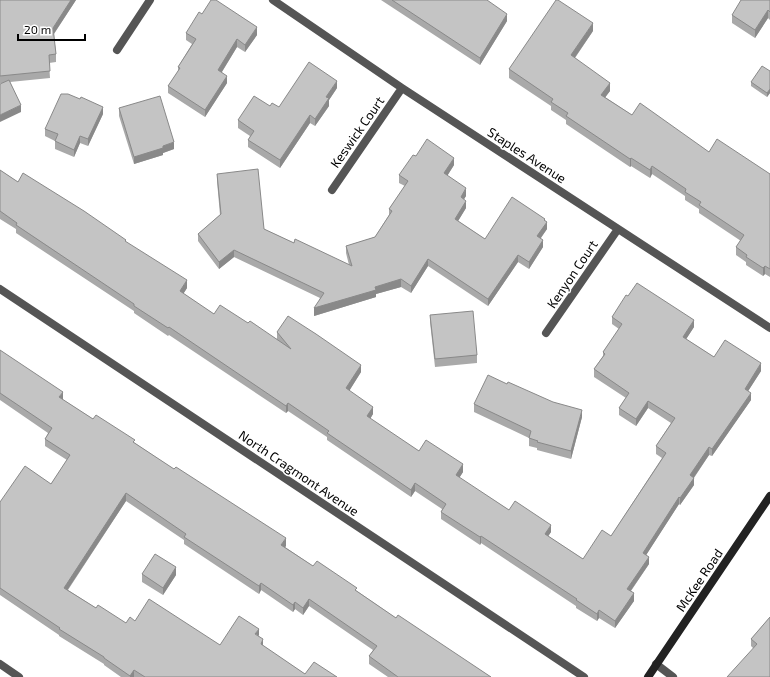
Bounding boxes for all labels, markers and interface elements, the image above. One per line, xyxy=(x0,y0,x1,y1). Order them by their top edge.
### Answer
scale bar xyxy=(18,16,85,42)
text: 20 m xyxy=(24,22,51,36)
street label: Keswick Court xyxy=(327,93,387,171)
street label: Staples Avenue xyxy=(485,124,569,186)
street label: Kenyon Court xyxy=(543,237,601,311)
street label: North Cragmont Avenue xyxy=(236,427,362,519)
street label: McKee Road xyxy=(672,546,726,614)

